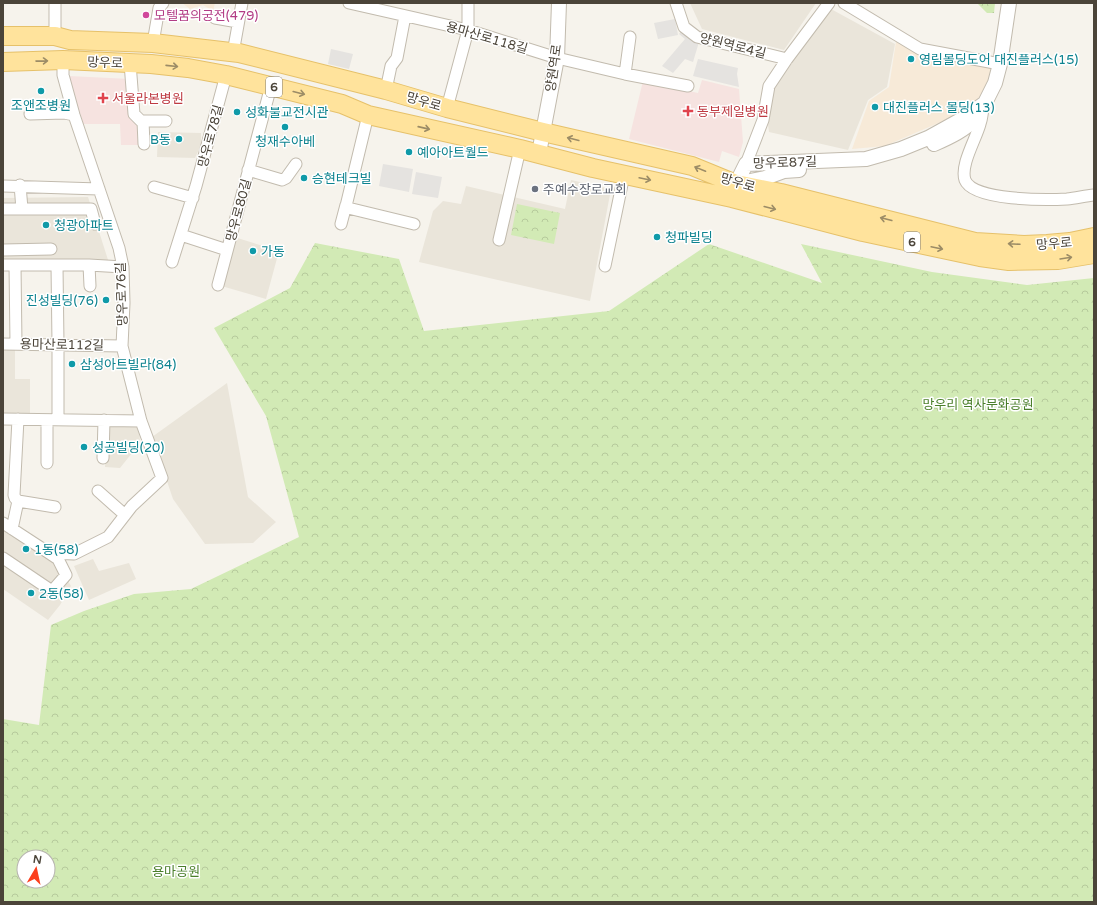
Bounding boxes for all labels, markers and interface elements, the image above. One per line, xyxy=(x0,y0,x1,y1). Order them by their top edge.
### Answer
place label: 모텔꿈의궁전(479) xyxy=(154,8,258,24)
marker: 모텔꿈의궁전(479) xyxy=(141,10,151,20)
street label: 용마산로118길 xyxy=(444,19,529,57)
street label: 양원역로4길 xyxy=(698,30,768,62)
street label: 양원역로 xyxy=(543,43,565,93)
place label: 영림몰딩도어 대진플러스(15) xyxy=(919,52,1078,68)
street label: 망우로 xyxy=(87,54,123,72)
marker: 영림몰딩도어 대진플러스(15) xyxy=(906,54,916,64)
one-way arrow xyxy=(35,57,48,65)
one-way arrow xyxy=(165,62,178,70)
road number: 6 xyxy=(266,77,282,97)
marker: 조앤조병원 xyxy=(36,86,46,96)
street label: 망우로 xyxy=(404,89,443,115)
one-way arrow xyxy=(292,90,305,98)
place label: 서울라본병원 xyxy=(112,91,184,107)
marker: 서울라본병원 xyxy=(97,92,109,104)
place label: 조앤조병원 xyxy=(11,98,71,114)
place label: 대진플러스 몰딩(13) xyxy=(883,100,995,116)
marker: 대진플러스 몰딩(13) xyxy=(870,102,880,112)
street label: 망우로78길 xyxy=(195,103,227,169)
place label: 동부제일병원 xyxy=(697,104,769,120)
place label: 성화불교전시관 xyxy=(245,105,329,121)
marker: 동부제일병원 xyxy=(682,105,694,117)
marker: 성화불교전시관 xyxy=(232,107,242,117)
marker: 청재수아베 xyxy=(280,122,290,132)
one-way arrow xyxy=(417,125,430,132)
place label: B동 xyxy=(150,132,171,148)
marker: B동 xyxy=(174,134,184,144)
place label: 청재수아베 xyxy=(255,134,315,150)
one-way arrow xyxy=(567,135,580,143)
place label: 예아아트월드 xyxy=(417,145,489,161)
marker: 예아아트월드 xyxy=(404,147,414,157)
street label: 망우로87길 xyxy=(753,154,817,172)
one-way arrow xyxy=(694,165,706,173)
street label: 망우로 xyxy=(718,170,757,196)
place label: 승현테크빌 xyxy=(312,171,372,187)
marker: 승현테크빌 xyxy=(299,173,309,183)
one-way arrow xyxy=(638,176,651,184)
street label: 망우로80길 xyxy=(223,177,255,243)
place label: 주예수장로교회 xyxy=(543,182,627,198)
marker: 주예수장로교회 xyxy=(530,184,540,194)
one-way arrow xyxy=(763,205,776,212)
one-way arrow xyxy=(880,215,893,223)
place label: 청광아파트 xyxy=(54,218,114,234)
marker: 청광아파트 xyxy=(41,220,51,230)
place label: 청파빌딩 xyxy=(665,230,713,246)
marker: 청파빌딩 xyxy=(652,232,662,242)
road number: 6 xyxy=(904,232,920,252)
street label: 망우로 xyxy=(1036,234,1073,254)
one-way arrow xyxy=(1008,241,1021,248)
place label: 가동 xyxy=(261,244,285,260)
one-way arrow xyxy=(931,245,944,253)
marker: 가동 xyxy=(248,246,258,256)
one-way arrow xyxy=(1059,254,1072,262)
street label: 망우로76길 xyxy=(113,262,131,326)
place label: 진성빌딩(76) xyxy=(26,293,98,309)
marker: 진성빌딩(76) xyxy=(101,295,111,305)
street label: 용마산로112길 xyxy=(20,336,104,354)
place label: 삼성아트빌라(84) xyxy=(80,357,176,373)
marker: 삼성아트빌라(84) xyxy=(67,359,77,369)
park label: 망우리 역사문화공원 xyxy=(922,397,1034,413)
place label: 성공빌딩(20) xyxy=(92,440,164,456)
marker: 성공빌딩(20) xyxy=(79,442,89,452)
place label: 1동(58) xyxy=(34,542,79,558)
marker: 1동(58) xyxy=(21,544,31,554)
place label: 2동(58) xyxy=(39,586,84,602)
marker: 2동(58) xyxy=(26,588,36,598)
north arrow xyxy=(16,849,56,889)
text: N xyxy=(32,853,43,867)
park label: 용마공원 xyxy=(152,864,200,880)

